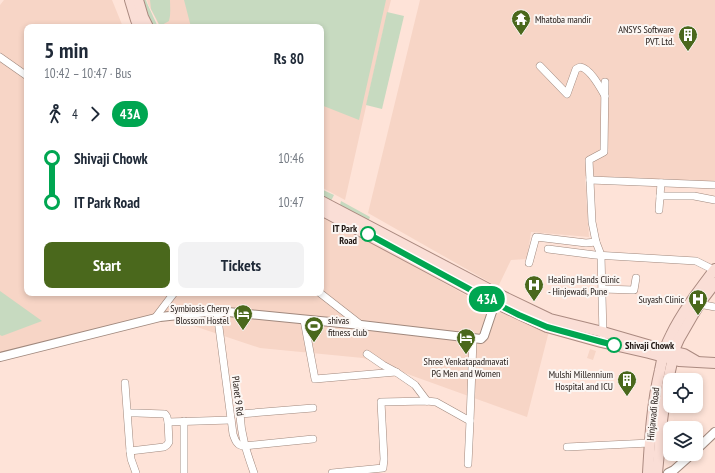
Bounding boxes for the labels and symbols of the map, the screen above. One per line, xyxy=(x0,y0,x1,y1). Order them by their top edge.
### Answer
temple icon: Mhatoba mandir xyxy=(510,8,532,36)
place label: Mhatoba mandir xyxy=(535,13,592,26)
place label: ANSYS Software PVT. Ltd. xyxy=(618,23,674,48)
building icon: ANSYS Software PVT. Ltd. xyxy=(677,24,699,52)
place label: IT Park Road xyxy=(332,222,358,247)
marker: IT Park Road xyxy=(360,226,376,242)
place label: Healing Hands Clinic - Hinjewadi, Pune xyxy=(548,273,620,298)
hospital icon: Healing Hands Clinic - Hinjewadi, Pune xyxy=(523,274,545,302)
line badge: 43A xyxy=(464,286,510,312)
hospital icon: Suyash Clinic xyxy=(687,288,709,316)
place label: Suyash Clinic xyxy=(639,293,684,306)
place label: Symbiosis Cherry Blossom Hostel xyxy=(170,302,230,327)
hotel icon: Symbiosis Cherry Blossom Hostel xyxy=(232,303,254,331)
place label: shivas fitness club xyxy=(328,314,367,339)
sports icon: shivas fitness club xyxy=(303,315,325,343)
hotel icon: Shree Venkatapadmavati PG Men and Women xyxy=(455,327,477,355)
marker: Shivaji Chowk xyxy=(606,337,622,353)
place label: Shivaji Chowk xyxy=(625,339,675,352)
place label: Shree Venkatapadmavati PG Men and Women xyxy=(424,355,508,380)
place label: Mulshi Millennium Hospital and ICU xyxy=(549,368,613,393)
building icon: Mulshi Millennium Hospital and ICU xyxy=(616,369,638,397)
street label: Planet 9 Rd xyxy=(229,375,247,417)
street label: Hinjawadi Road xyxy=(644,387,662,441)

